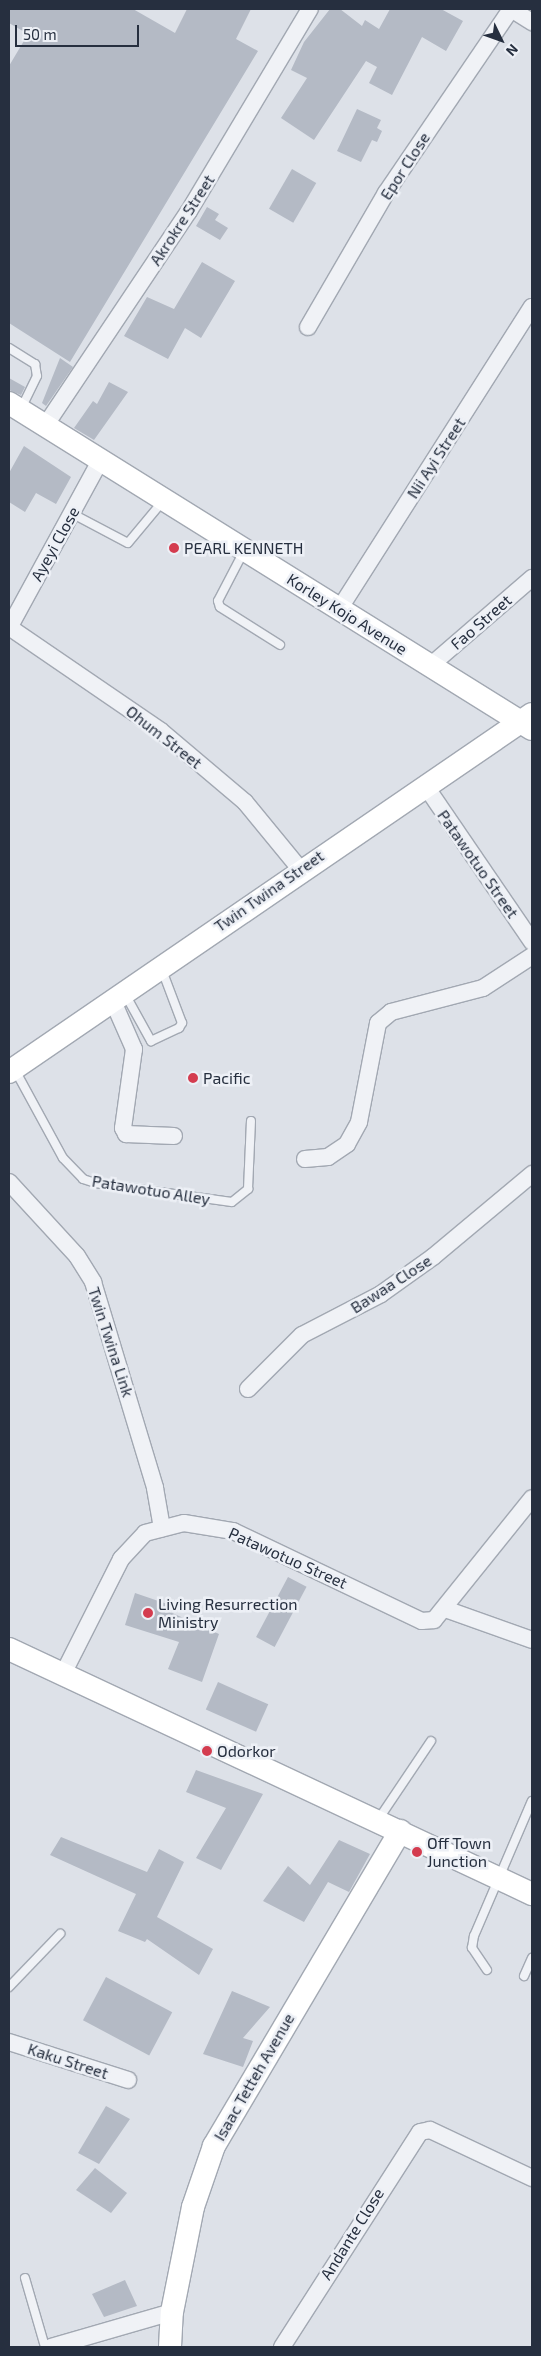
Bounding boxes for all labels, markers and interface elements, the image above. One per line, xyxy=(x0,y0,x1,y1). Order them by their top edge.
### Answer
scale bar xyxy=(18,15,141,47)
north arrow xyxy=(476,15,526,65)
text: 50 m xyxy=(23,25,57,43)
text: N xyxy=(503,41,522,60)
street label: Epor Close xyxy=(376,128,434,204)
street label: Akrokre Street xyxy=(146,171,218,269)
street label: Nii Ayi Street xyxy=(403,414,469,502)
street label: Ayeyi Close xyxy=(27,503,83,585)
place label: PEARL KENNETH xyxy=(184,538,304,558)
marker: PEARL KENNETH xyxy=(168,542,180,554)
street label: Korley Kojo Avenue xyxy=(283,569,411,659)
street label: Fao Street xyxy=(447,590,515,654)
street label: Ohum Street xyxy=(122,701,206,773)
street label: Patawotuo Street xyxy=(434,806,522,922)
street label: Twin Twina Street xyxy=(210,846,328,936)
place label: Pacific xyxy=(203,1068,250,1088)
marker: Pacific xyxy=(187,1072,199,1084)
street label: Patawotuo Alley xyxy=(90,1171,212,1209)
street label: Bawaa Close xyxy=(347,1251,435,1317)
street label: Twin Twina Link xyxy=(84,1284,138,1400)
street label: Patawotuo Street xyxy=(226,1523,350,1593)
place label: Living Resurrection Ministry xyxy=(158,1594,298,1632)
marker: Living Resurrection Ministry xyxy=(142,1607,154,1619)
place label: Odorkor xyxy=(217,1741,276,1761)
marker: Odorkor xyxy=(201,1745,213,1757)
place label: Off Town Junction xyxy=(427,1833,492,1871)
marker: Off Town Junction xyxy=(411,1846,423,1858)
street label: Isaac Tetteh Avenue xyxy=(210,2010,298,2144)
street label: Kaku Street xyxy=(25,2039,111,2083)
street label: Andante Close xyxy=(316,2185,388,2283)

